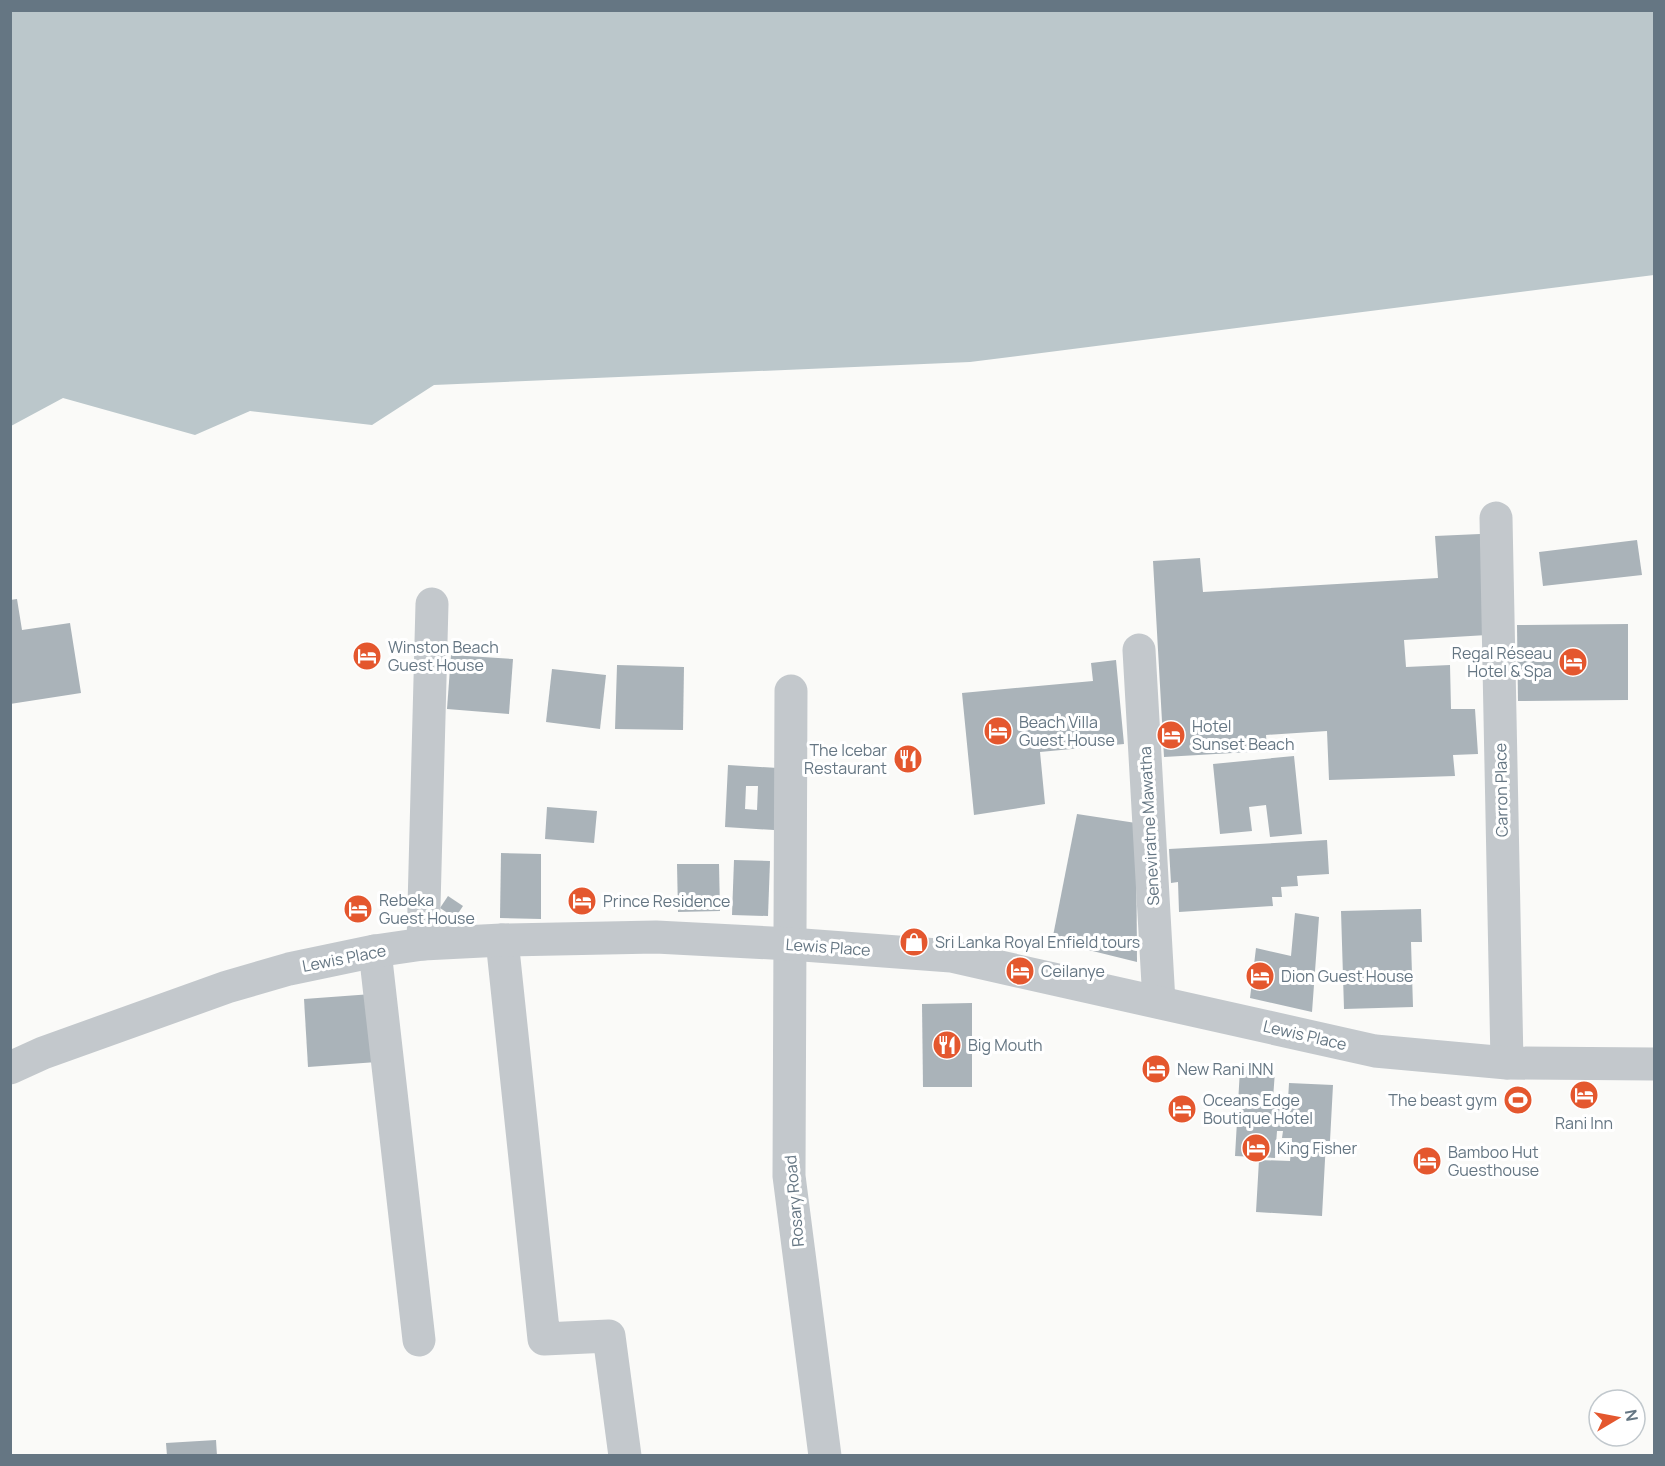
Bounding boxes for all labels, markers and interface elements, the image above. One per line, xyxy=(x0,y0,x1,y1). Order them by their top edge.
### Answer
place label: Winston Beach Guest House xyxy=(388,636,499,676)
hotel icon: Winston Beach Guest House xyxy=(351,640,383,672)
place label: Regal Réseau Hotel & Spa xyxy=(1452,642,1552,682)
hotel icon: Regal Réseau Hotel & Spa xyxy=(1557,646,1589,678)
place label: Beach Villa Guest House xyxy=(1019,711,1115,751)
hotel icon: Beach Villa Guest House xyxy=(982,715,1014,747)
place label: Hotel Sunset Beach xyxy=(1192,715,1294,755)
hotel icon: Hotel Sunset Beach xyxy=(1155,719,1187,751)
place label: The Icebar Restaurant xyxy=(804,739,887,779)
restaurant icon: The Icebar Restaurant xyxy=(892,743,924,775)
street label: Carron Place xyxy=(1489,743,1513,837)
street label: Seneviratne Mawatha xyxy=(1134,746,1164,906)
hotel icon: Prince Residence xyxy=(566,885,598,917)
place label: Rebeka Guest House xyxy=(379,889,475,929)
place label: Prince Residence xyxy=(603,890,730,912)
hotel icon: Rebeka Guest House xyxy=(342,893,374,925)
shop icon: Sri Lanka Royal Enfield tours xyxy=(898,926,930,958)
place label: Sri Lanka Royal Enfield tours xyxy=(935,931,1140,953)
street label: Lewis Place xyxy=(785,933,871,961)
street label: Lewis Place xyxy=(300,939,388,977)
hotel icon: Ceilanye xyxy=(1004,955,1036,987)
place label: Ceilanye xyxy=(1041,960,1105,982)
hotel icon: Dion Guest House xyxy=(1244,960,1276,992)
place label: Dion Guest House xyxy=(1281,965,1413,987)
street label: Lewis Place xyxy=(1261,1015,1349,1055)
restaurant icon: Big Mouth xyxy=(931,1029,963,1061)
place label: Big Mouth xyxy=(968,1034,1043,1056)
hotel icon: New Rani INN xyxy=(1140,1053,1172,1085)
place label: New Rani INN xyxy=(1177,1058,1274,1080)
hotel icon: Rani Inn xyxy=(1568,1079,1600,1111)
sports icon: The beast gym xyxy=(1502,1084,1534,1116)
place label: Oceans Edge Boutique Hotel xyxy=(1203,1089,1313,1129)
place label: The beast gym xyxy=(1388,1089,1497,1111)
hotel icon: Oceans Edge Boutique Hotel xyxy=(1166,1093,1198,1125)
place label: Rani Inn xyxy=(1555,1112,1613,1134)
hotel icon: King Fisher xyxy=(1240,1132,1272,1164)
place label: King Fisher xyxy=(1277,1137,1357,1159)
place label: Bamboo Hut Guesthouse xyxy=(1448,1141,1539,1181)
hotel icon: Bamboo Hut Guesthouse xyxy=(1411,1145,1443,1177)
street label: Rosary Road xyxy=(779,1154,809,1248)
north arrow xyxy=(1587,1388,1647,1448)
text: N xyxy=(1620,1408,1644,1423)

